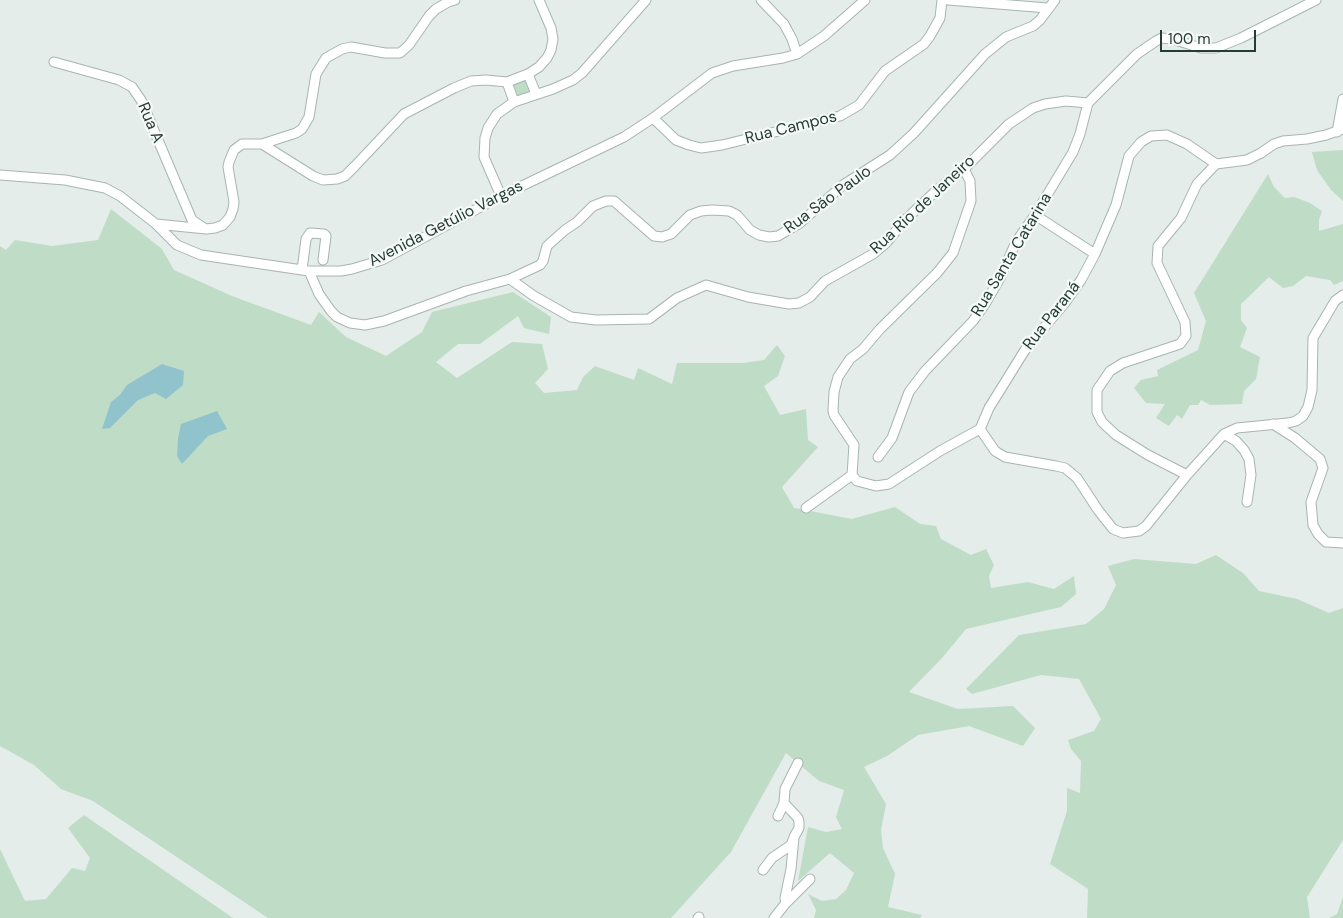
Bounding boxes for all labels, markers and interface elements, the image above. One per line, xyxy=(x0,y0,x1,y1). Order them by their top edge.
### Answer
scale bar xyxy=(1163,20,1259,52)
text: 100 m xyxy=(1168,29,1211,49)
street label: Rua A xyxy=(133,100,167,146)
street label: Rua Campos xyxy=(743,107,839,149)
street label: Rua Rio de Janeiro xyxy=(867,152,979,258)
street label: Rua São Paulo xyxy=(781,162,875,238)
street label: Avenida Getúlio Vargas xyxy=(366,177,526,271)
street label: Rua Santa Catarina xyxy=(968,190,1056,320)
street label: Rua Paraná xyxy=(1019,278,1085,354)

